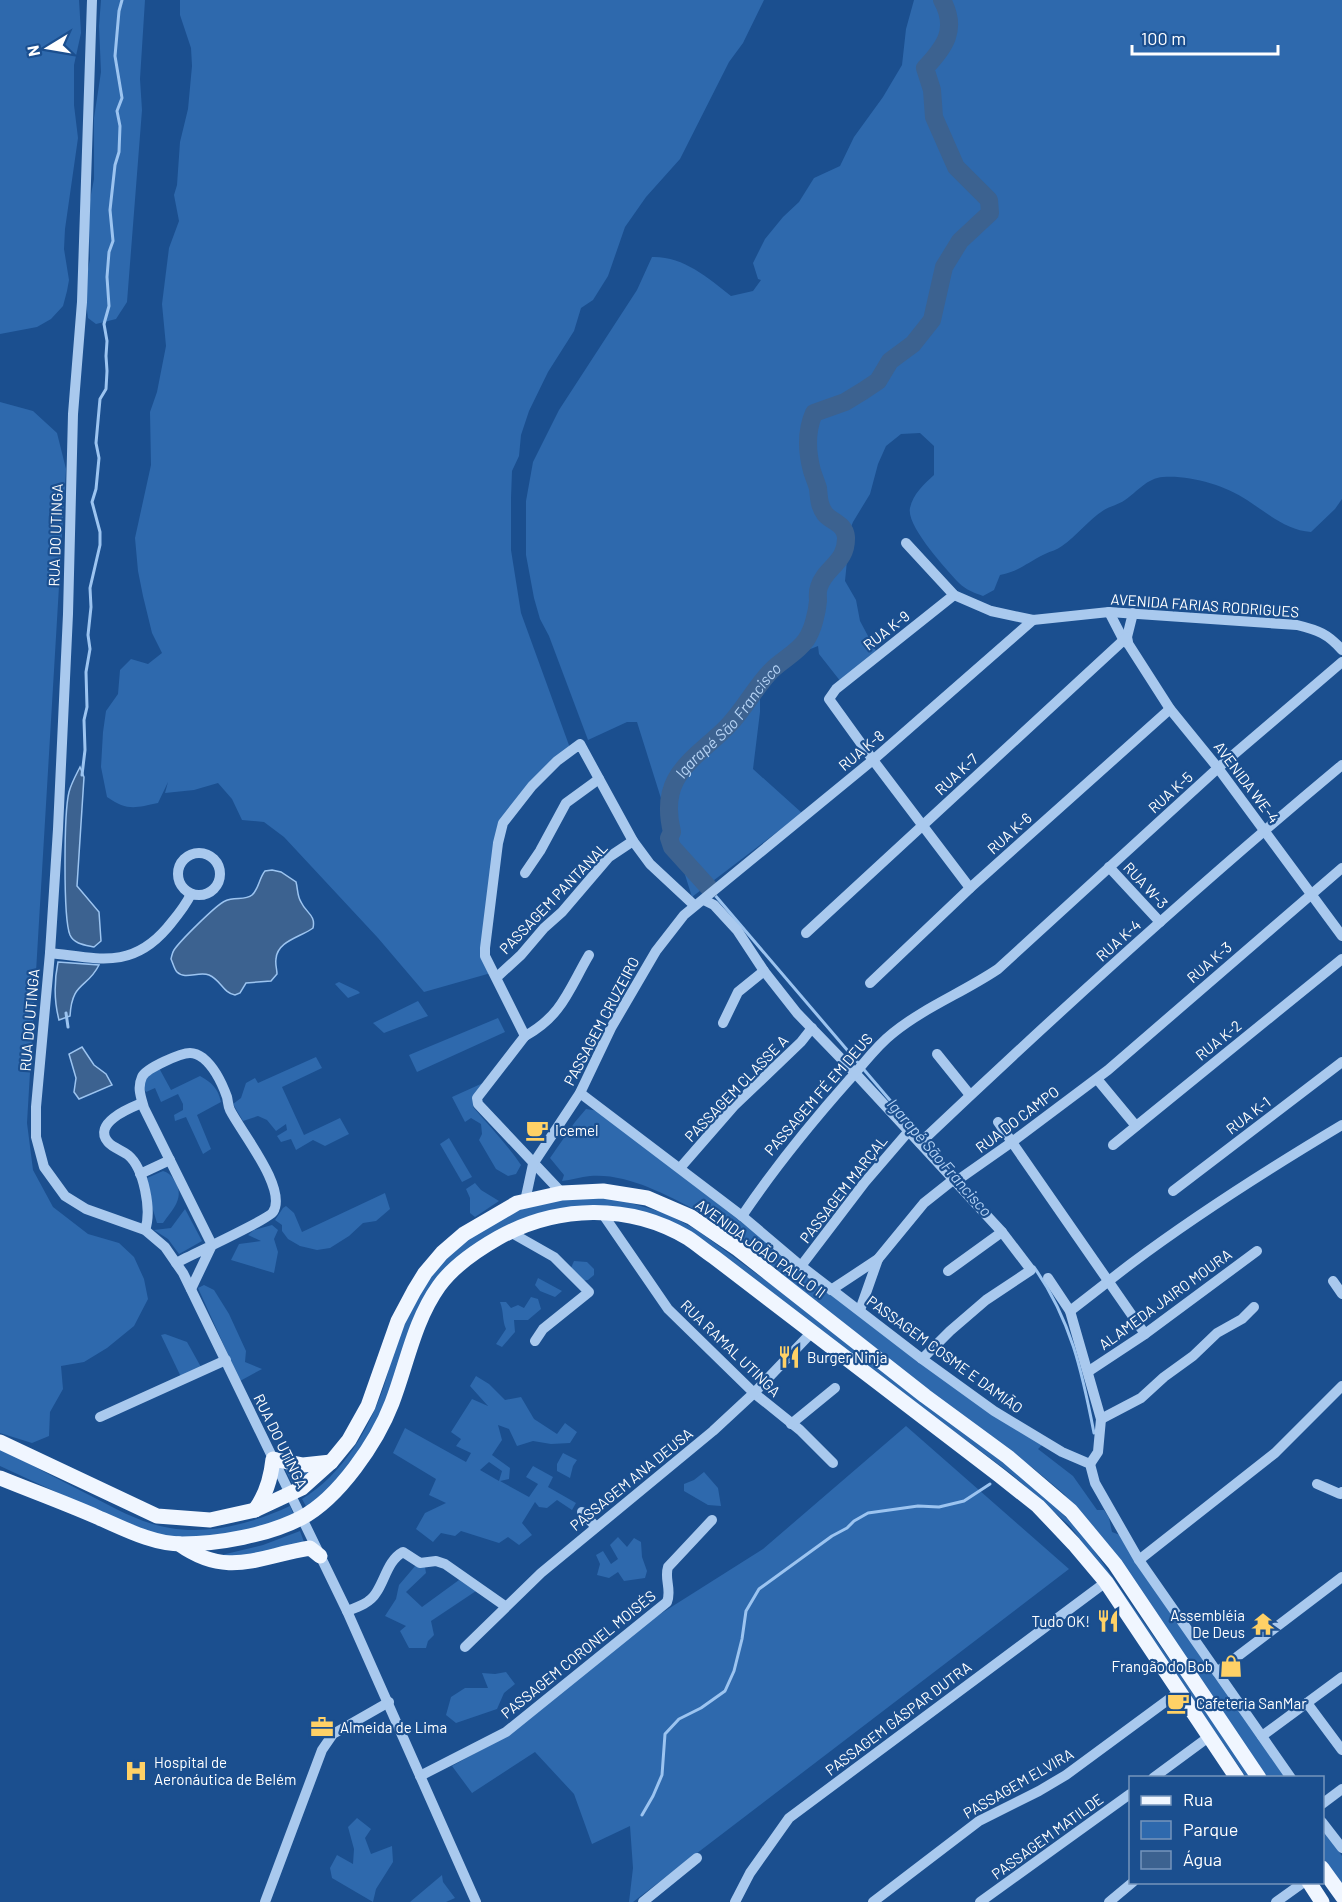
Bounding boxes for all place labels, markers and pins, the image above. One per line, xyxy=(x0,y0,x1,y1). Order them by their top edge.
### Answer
cafe icon: Icemel xyxy=(524,1117,550,1143)
place label: Icemel xyxy=(555,1121,598,1139)
restaurant icon: Burger Ninja xyxy=(776,1344,802,1370)
place label: Burger Ninja xyxy=(807,1348,887,1366)
place label: Assembléia De Deus xyxy=(1170,1606,1245,1641)
restaurant icon: Tudo OK! xyxy=(1095,1608,1121,1634)
temple icon: Assembléia De Deus xyxy=(1250,1611,1276,1637)
place label: Tudo OK! xyxy=(1031,1612,1090,1630)
shop icon: Frangão do Bob xyxy=(1218,1653,1244,1679)
place label: Frangão do Bob xyxy=(1112,1657,1213,1675)
cafe icon: Cafeteria SanMar xyxy=(1165,1690,1191,1716)
place label: Cafeteria SanMar xyxy=(1196,1694,1307,1712)
office icon: Almeida de Lima xyxy=(309,1714,335,1740)
place label: Almeida de Lima xyxy=(340,1718,447,1736)
place label: Hospital de Aeronáutica de Belém xyxy=(154,1753,296,1788)
hospital icon: Hospital de Aeronáutica de Belém xyxy=(123,1758,149,1784)

